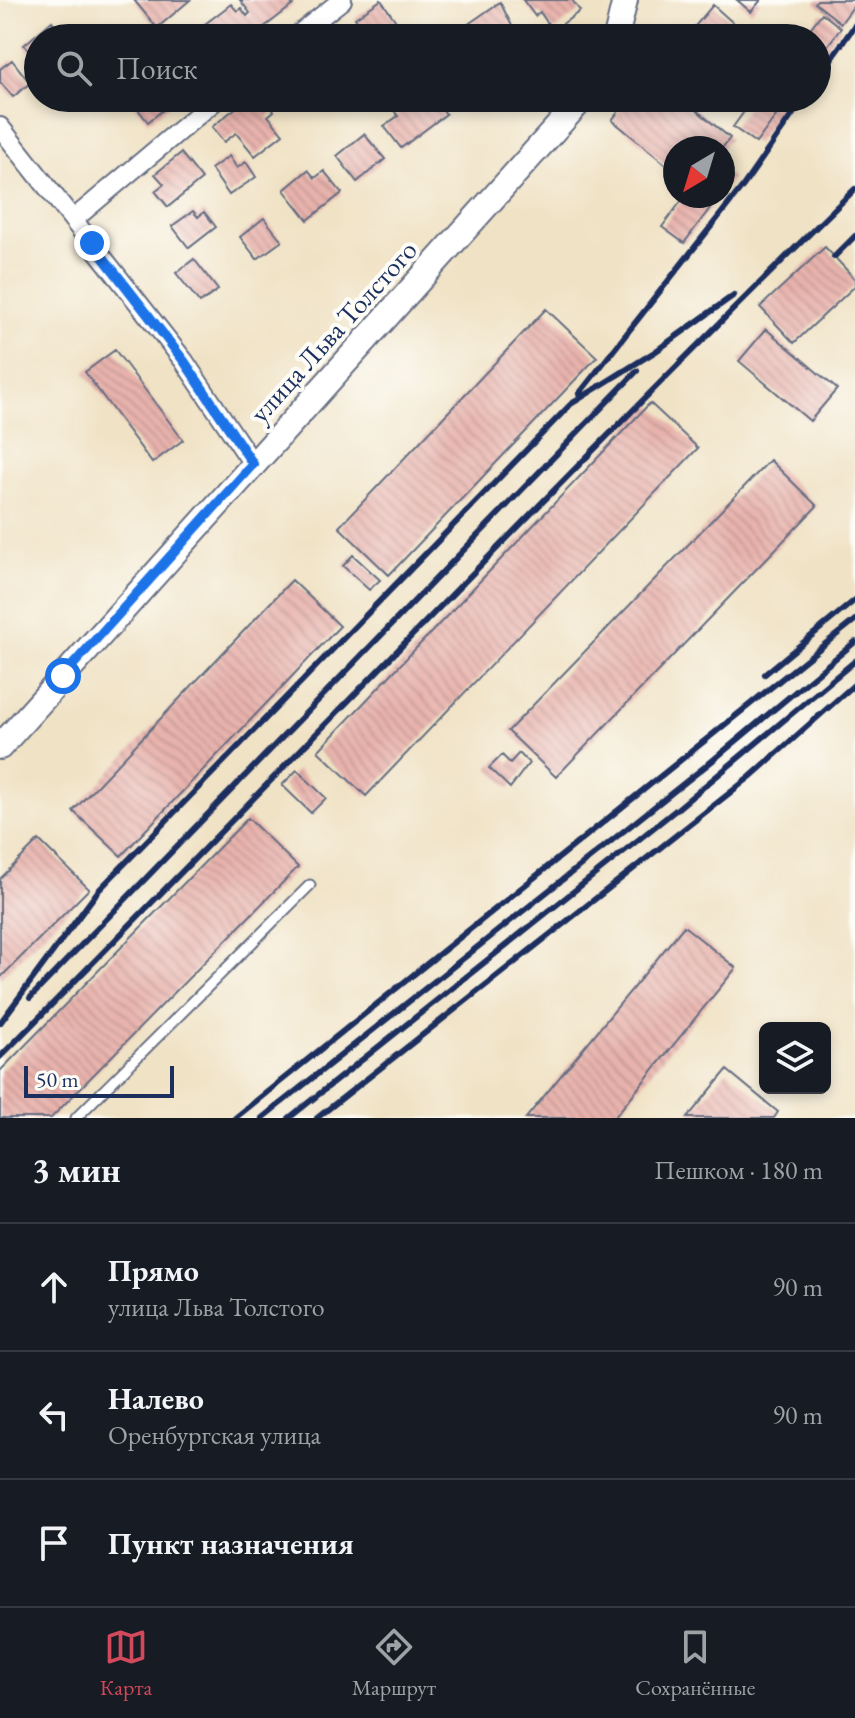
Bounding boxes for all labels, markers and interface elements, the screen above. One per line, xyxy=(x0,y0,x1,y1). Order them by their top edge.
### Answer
search box xyxy=(24,24,831,112)
icon: search xyxy=(52,46,96,90)
text: Поиск xyxy=(116,49,198,88)
north arrow xyxy=(663,136,735,208)
route end xyxy=(74,225,110,261)
street label: улица Льва Толстого xyxy=(242,232,424,430)
route start xyxy=(45,658,81,694)
map controls xyxy=(759,1022,831,1094)
button: layers xyxy=(759,1022,831,1094)
scale bar xyxy=(24,1062,174,1098)
text: 50 m xyxy=(36,1065,79,1094)
text: 3 мин xyxy=(32,1148,121,1192)
text: Пешком · 180 m xyxy=(654,1153,823,1187)
text: Прямо xyxy=(108,1251,199,1290)
icon: ahead xyxy=(32,1265,76,1309)
text: 90 m xyxy=(773,1270,823,1304)
text: улица Льва Толстого xyxy=(108,1290,325,1324)
text: Налево xyxy=(108,1379,204,1418)
icon: left xyxy=(32,1393,76,1437)
text: 90 m xyxy=(773,1398,823,1432)
text: Оренбургская улица xyxy=(108,1418,321,1452)
icon: arrive xyxy=(32,1521,76,1565)
text: Пункт назначения xyxy=(108,1524,354,1563)
tab: Карта xyxy=(100,1625,152,1702)
tab: Маршрут xyxy=(352,1625,436,1702)
tab: Сохранённые xyxy=(635,1625,755,1702)

